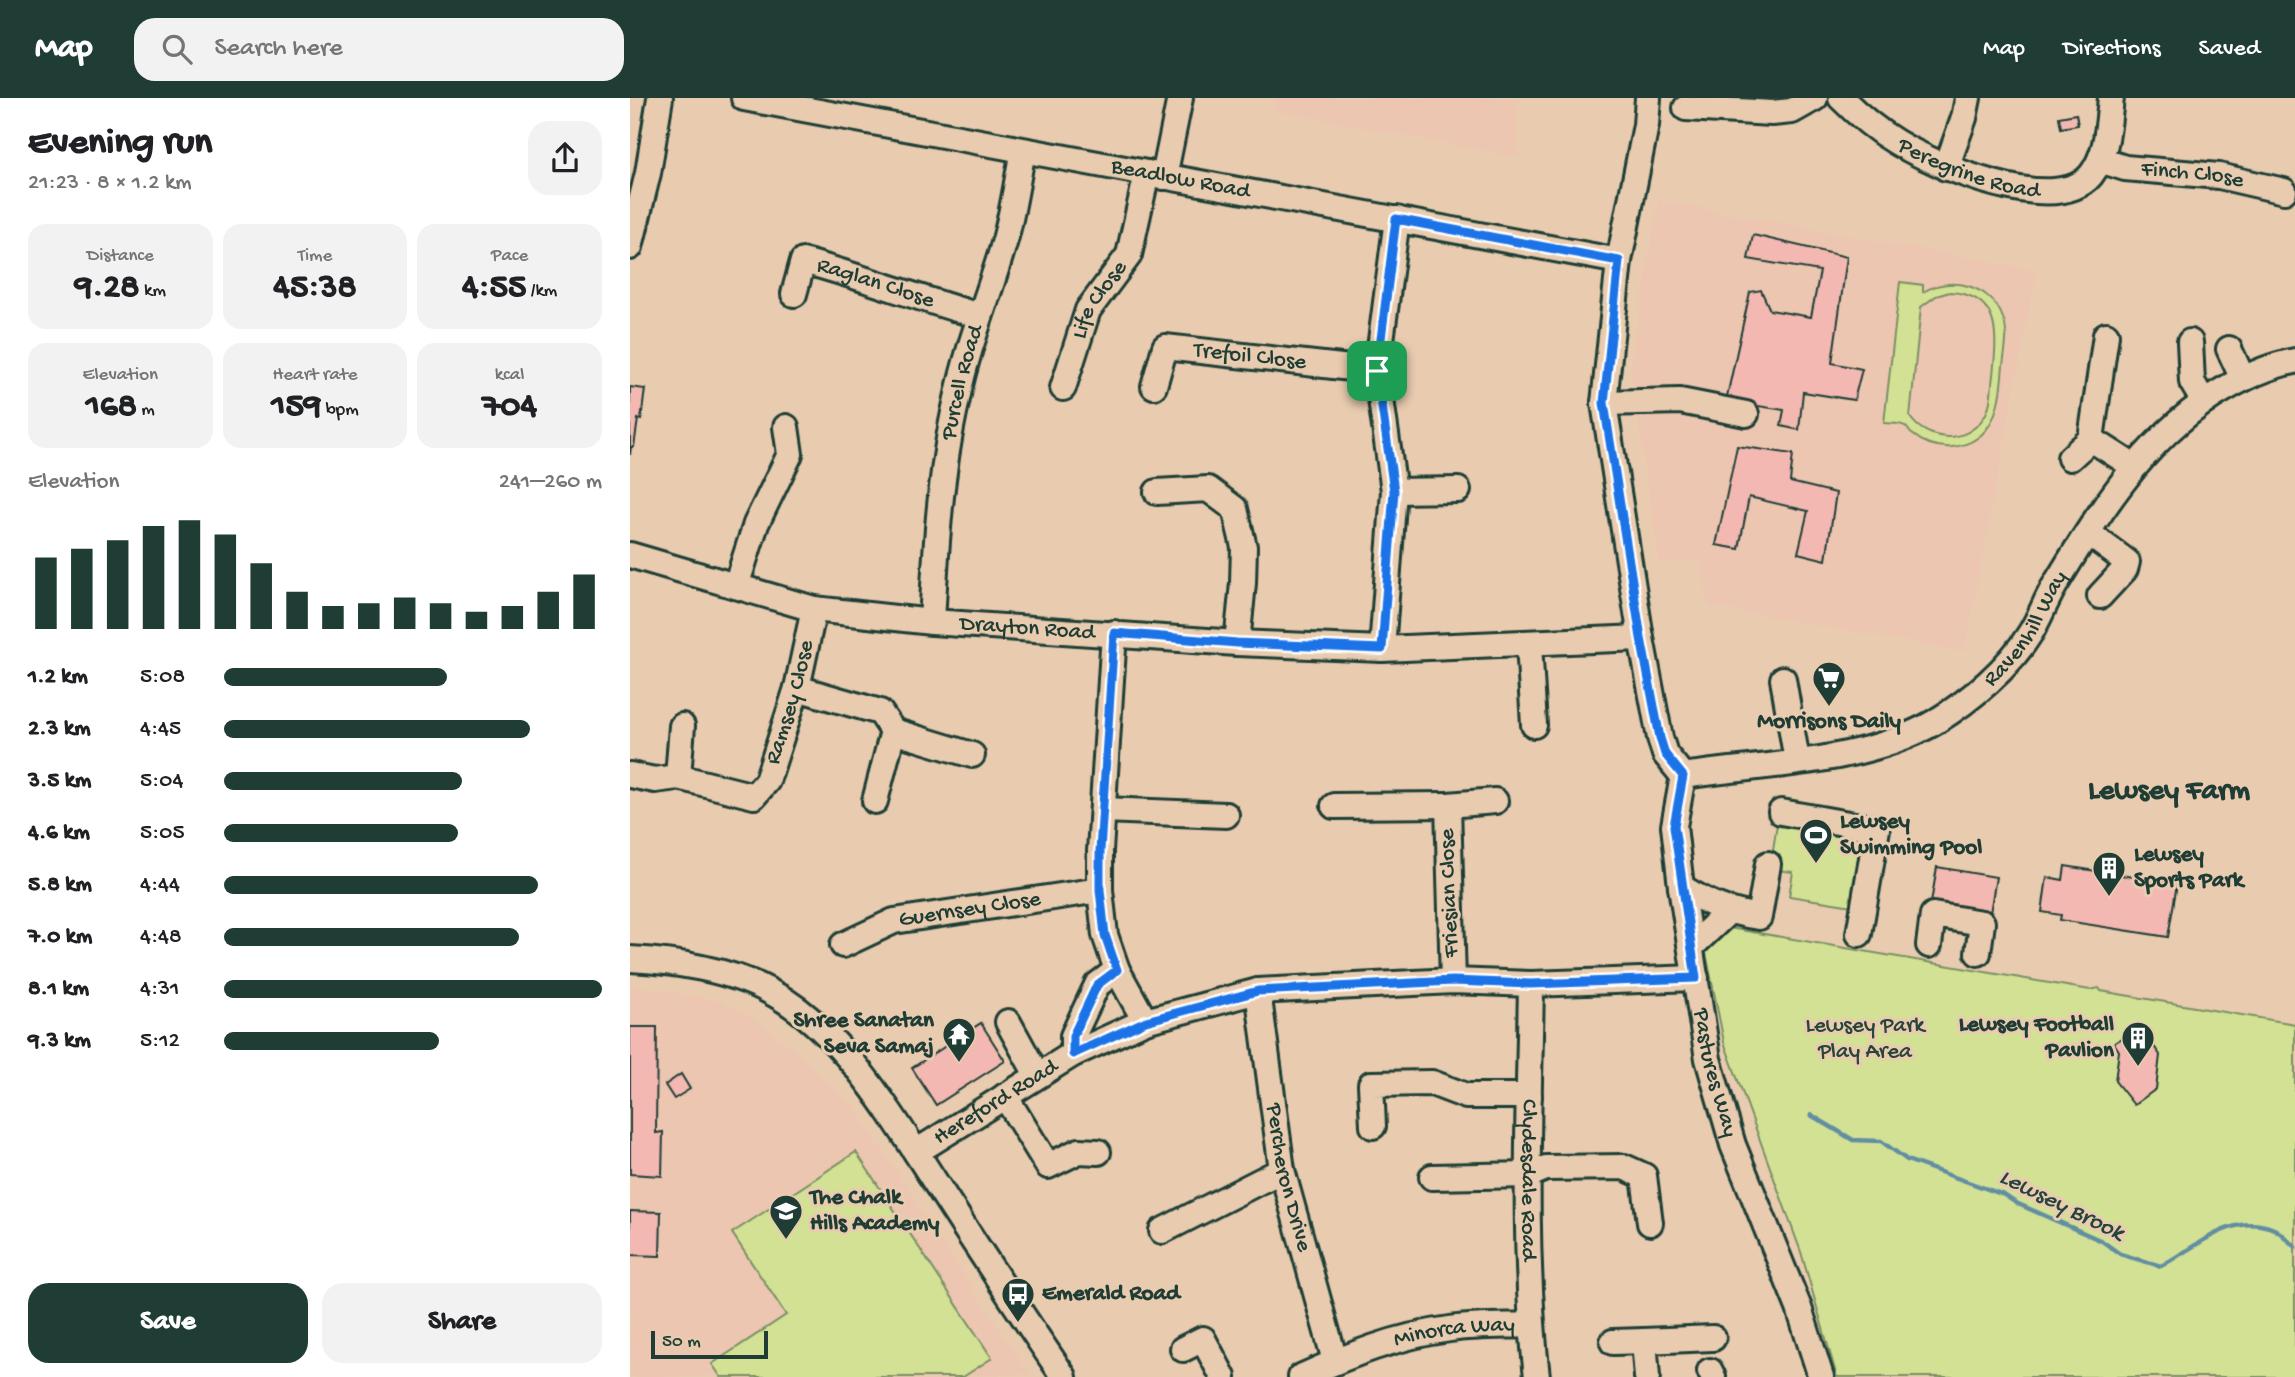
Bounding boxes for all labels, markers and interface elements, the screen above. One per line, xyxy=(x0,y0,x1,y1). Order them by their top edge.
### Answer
search box xyxy=(134,18,624,81)
text: Map xyxy=(35,30,92,68)
icon: search xyxy=(158,30,196,68)
text: Search here xyxy=(214,34,343,65)
text: Map xyxy=(1983,35,2025,64)
text: Directions xyxy=(2063,35,2161,64)
text: Saved xyxy=(2199,35,2260,64)
button: share xyxy=(528,121,602,195)
text: Evening run xyxy=(28,122,212,166)
street label: Peregrine Road xyxy=(1892,132,2043,205)
street label: Beadlow Road xyxy=(1108,153,1254,206)
street label: Finch Close xyxy=(2139,156,2248,195)
text: 21:23 · 8 × 1.2 km xyxy=(28,170,192,197)
text: Distance xyxy=(87,245,154,268)
text: Time xyxy=(298,245,332,268)
text: Pace xyxy=(491,245,528,268)
street label: Raglan Close xyxy=(814,252,939,315)
street label: Life Close xyxy=(1066,255,1134,342)
text: 9.28 xyxy=(75,268,140,309)
text: 45:38 xyxy=(273,268,357,309)
text: 4:55 xyxy=(462,268,526,309)
text: km xyxy=(140,280,166,303)
text: /km xyxy=(526,280,557,303)
street label: Purcell Road xyxy=(935,320,990,443)
street label: Trefoil Close xyxy=(1190,337,1309,377)
pin xyxy=(1347,341,1407,401)
icon: arrive xyxy=(1358,352,1396,390)
text: Elevation xyxy=(83,364,158,387)
text: Heart rate xyxy=(272,364,358,387)
text: kcal xyxy=(495,364,525,387)
text: 168 xyxy=(86,387,137,428)
text: 159 xyxy=(271,387,321,428)
text: 704 xyxy=(482,387,537,428)
text: m xyxy=(137,399,155,422)
text: bpm xyxy=(321,399,359,422)
text: Elevation xyxy=(28,469,119,496)
text: 241–260 m xyxy=(499,469,602,496)
street label: Ravenhill Way xyxy=(1978,566,2074,693)
street label: Drayton Road xyxy=(957,610,1097,647)
street label: Ramsey Close xyxy=(760,637,821,768)
supermarket icon: Morrisons Daily xyxy=(1810,659,1848,708)
text: 1.2 km xyxy=(28,664,88,691)
text: 5:08 xyxy=(140,664,185,691)
place label: Morrisons Daily xyxy=(1757,709,1901,736)
text: 2.3 km xyxy=(28,716,90,743)
text: 4:45 xyxy=(140,716,181,743)
text: 3.5 km xyxy=(28,768,91,795)
text: 5:04 xyxy=(140,768,183,795)
district label: Lewsey Farm xyxy=(2088,775,2251,810)
place label: Lewsey Swimming Pool xyxy=(1840,809,1982,862)
sports icon: Lewsey Swimming Pool xyxy=(1797,816,1835,865)
text: 4.6 km xyxy=(28,820,90,847)
text: 5:05 xyxy=(140,820,184,847)
street label: Friesian Close xyxy=(1434,827,1466,959)
place label: Lewsey Sports Park xyxy=(2134,842,2246,895)
building icon: Lewsey Sports Park xyxy=(2090,849,2128,898)
text: 5.8 km xyxy=(28,872,92,899)
text: 4:44 xyxy=(140,872,180,899)
street label: Guernsey Close xyxy=(897,885,1044,934)
text: 7.0 km xyxy=(28,924,92,951)
text: 4:48 xyxy=(140,924,182,951)
text: 8.1 km xyxy=(28,976,89,1003)
text: 4:31 xyxy=(140,976,179,1003)
street label: Pastures Way xyxy=(1687,1005,1743,1140)
place label: Shree Sanatan Seva Samaj xyxy=(793,1008,935,1061)
place label: Lewsey Football Pavlion xyxy=(1959,1012,2115,1065)
park label: Lewsey Park Play Area xyxy=(1805,1013,1927,1066)
temple icon: Shree Sanatan Seva Samaj xyxy=(940,1015,978,1064)
building icon: Lewsey Football Pavlion xyxy=(2119,1019,2157,1068)
text: 9.3 km xyxy=(28,1028,91,1055)
text: 5:12 xyxy=(140,1028,180,1055)
street label: Hereford Road xyxy=(929,1053,1064,1151)
street label: Clydesdale Road xyxy=(1514,1099,1542,1263)
street label: Percheron Drive xyxy=(1260,1100,1318,1256)
water label: Lewsey Brook xyxy=(1994,1163,2130,1250)
place label: The Chalk Hills Academy xyxy=(808,1185,940,1238)
school or university icon: The Chalk Hills Academy xyxy=(767,1192,805,1241)
bus stop icon: Emerald Road xyxy=(999,1275,1037,1324)
place label: Emerald Road xyxy=(1042,1281,1182,1308)
button: Save xyxy=(28,1283,308,1363)
button: Share xyxy=(322,1283,602,1363)
street label: Minorca Way xyxy=(1391,1312,1515,1354)
scale bar xyxy=(651,1328,768,1360)
text: 50 m xyxy=(662,1331,701,1354)

